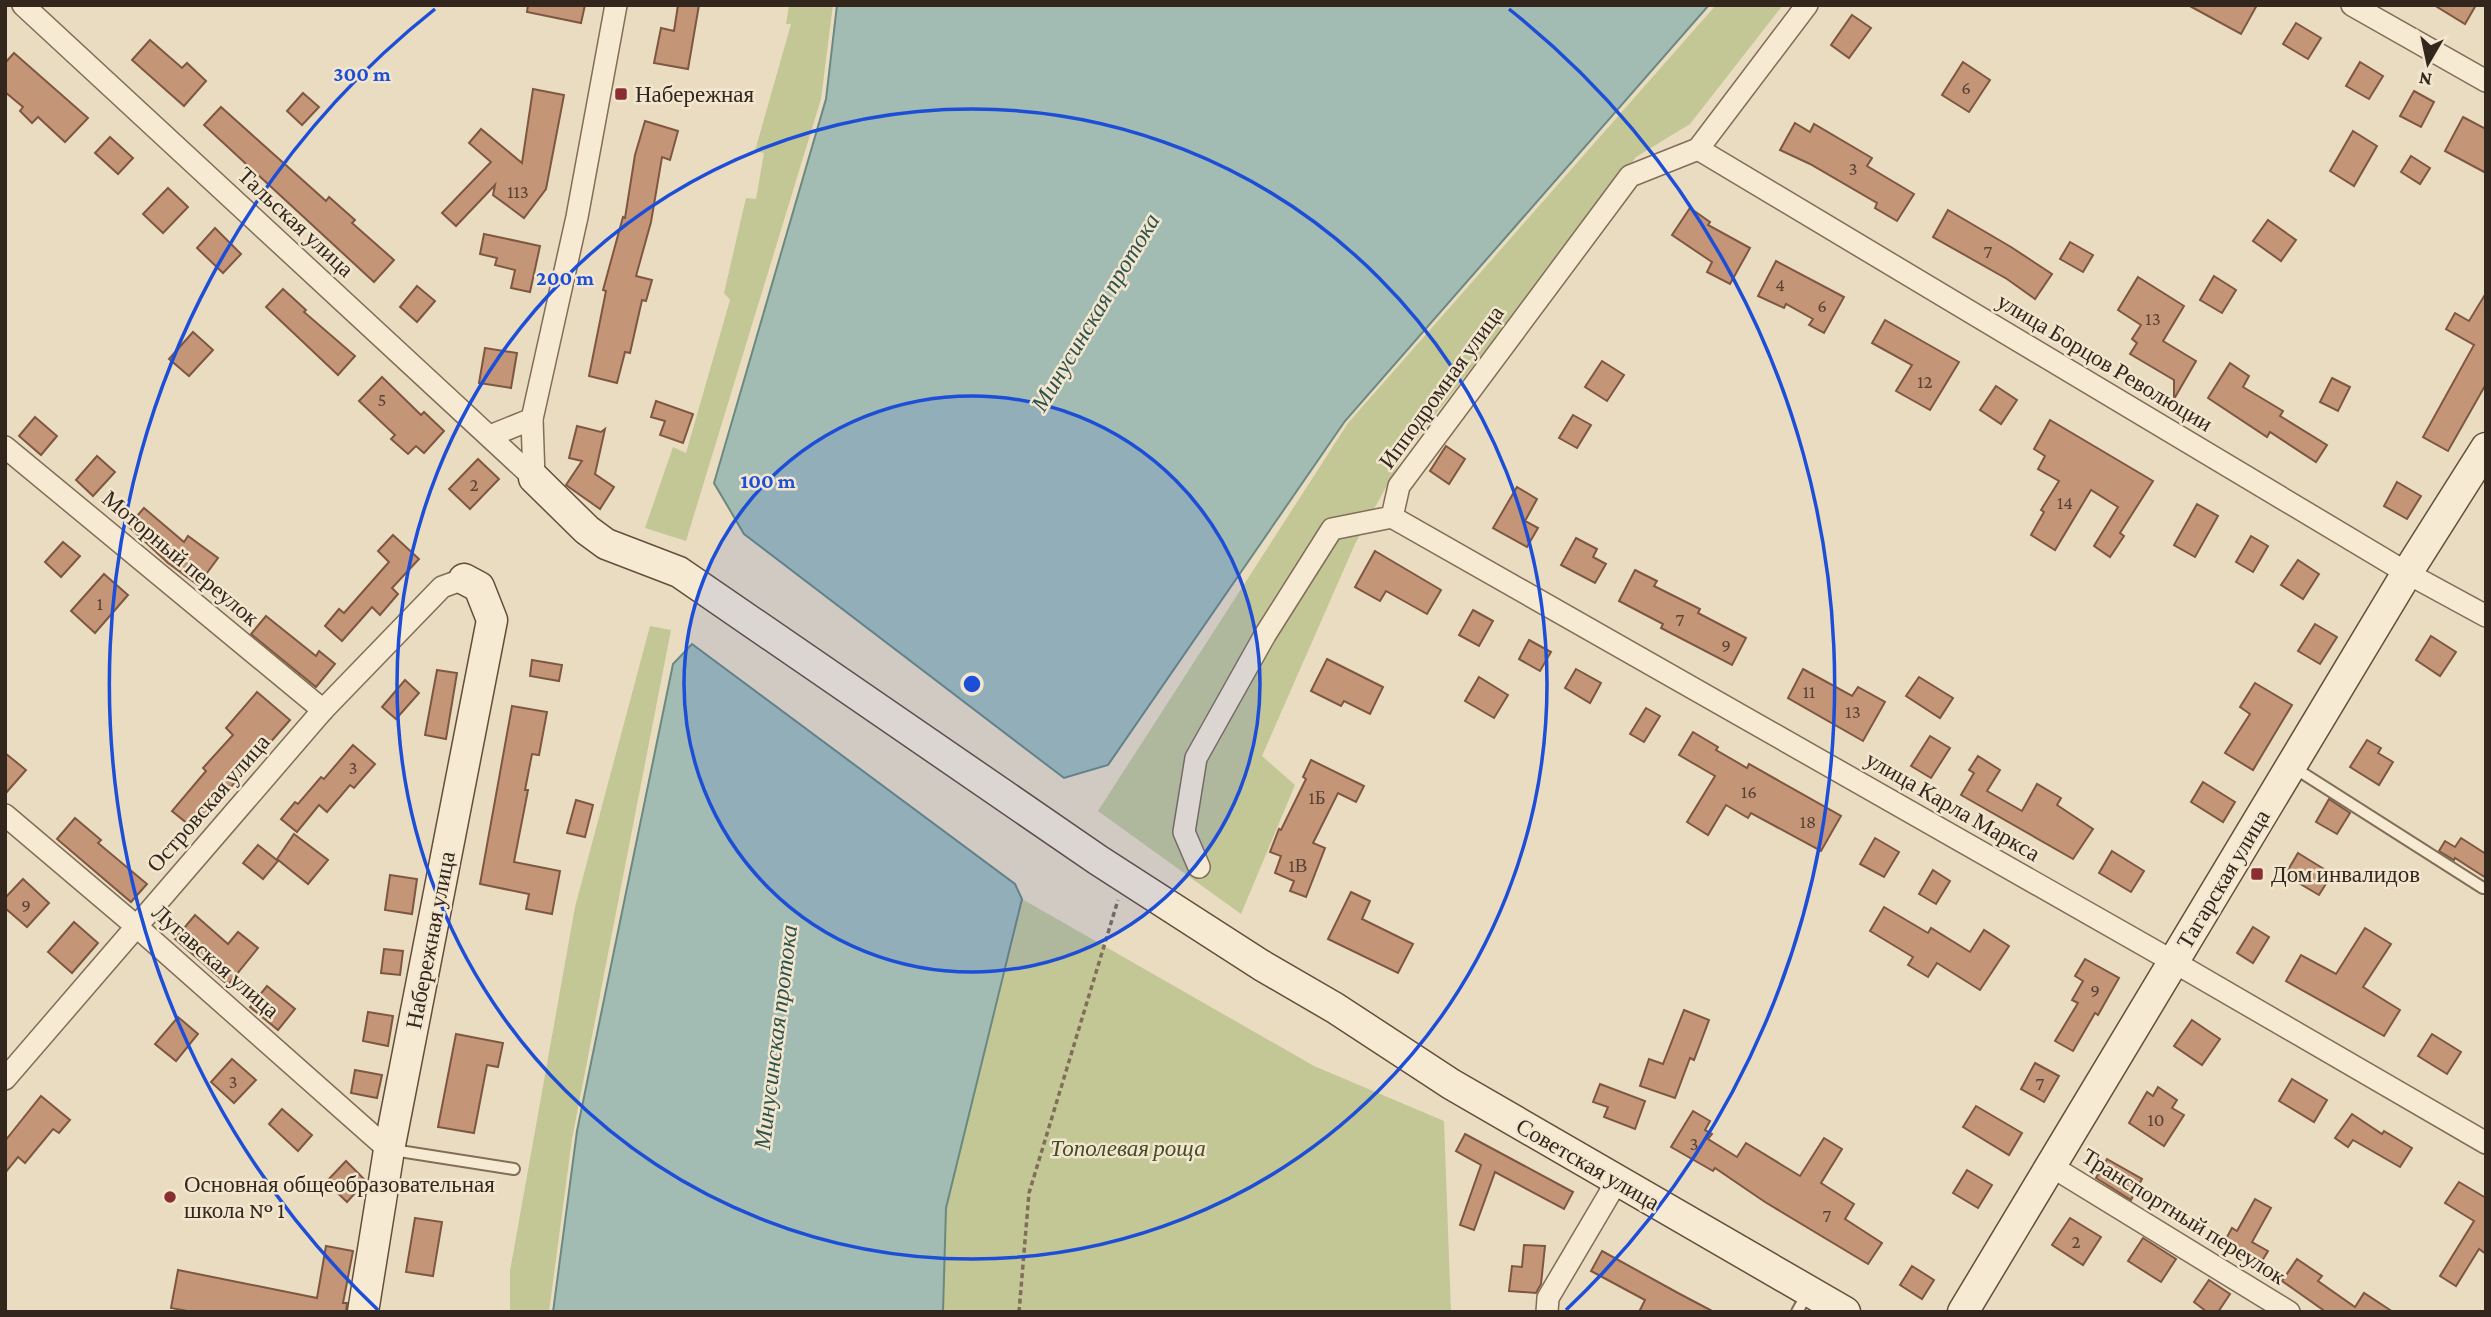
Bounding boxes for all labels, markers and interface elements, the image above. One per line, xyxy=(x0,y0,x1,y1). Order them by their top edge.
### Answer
north arrow xyxy=(2393,28,2463,98)
text: 300 m xyxy=(333,62,391,86)
text: N xyxy=(2417,68,2433,91)
house number: 6 xyxy=(1961,77,1971,98)
place label: Набережная xyxy=(635,81,755,107)
marker: Набережная xyxy=(613,86,629,102)
house number: 3 xyxy=(1848,158,1858,179)
street label: Тальская улица xyxy=(233,162,359,282)
house number: 113 xyxy=(507,181,529,202)
water label: Минусинская протока xyxy=(1025,208,1165,417)
house number: 7 xyxy=(1984,241,1993,262)
text: 200 m xyxy=(536,266,594,290)
house number: 4 xyxy=(1775,274,1785,295)
street label: улица Борцов Революции xyxy=(1993,287,2217,437)
house number: 6 xyxy=(1817,295,1827,316)
street label: Ипподромная улица xyxy=(1373,300,1509,474)
house number: 13 xyxy=(2145,308,2161,329)
house number: 12 xyxy=(1917,371,1933,392)
house number: 5 xyxy=(378,389,386,410)
text: 100 m xyxy=(740,469,796,493)
house number: 2 xyxy=(469,474,479,495)
street label: Моторный переулок xyxy=(97,485,265,632)
house number: 14 xyxy=(2057,492,2073,513)
house number: 1 xyxy=(97,593,103,614)
house number: 7 xyxy=(1676,609,1685,630)
house number: 9 xyxy=(1721,635,1731,656)
centre of rings xyxy=(960,672,984,696)
house number: 11 xyxy=(1803,681,1815,702)
house number: 13 xyxy=(1845,701,1861,722)
street label: Островская улица xyxy=(141,729,275,877)
street label: улица Карла Маркса xyxy=(1861,745,2045,867)
house number: 3 xyxy=(348,757,358,778)
house number: 16 xyxy=(1741,781,1757,802)
house number: 1Б xyxy=(1308,787,1326,808)
street label: Тагарская улица xyxy=(2171,805,2275,953)
house number: 18 xyxy=(1800,811,1816,832)
street label: Набережная улица xyxy=(400,849,460,1031)
house number: 1В xyxy=(1289,855,1307,876)
place label: Дом инвалидов xyxy=(2271,861,2420,887)
marker: Дом инвалидов xyxy=(2249,866,2265,882)
house number: 9 xyxy=(21,895,31,916)
street label: Лугавская улица xyxy=(147,899,285,1023)
water label: Минусинская протока xyxy=(748,923,802,1152)
house number: 9 xyxy=(2090,980,2100,1001)
house number: 3 xyxy=(228,1071,238,1092)
house number: 7 xyxy=(2036,1073,2045,1094)
house number: 10 xyxy=(2147,1109,2165,1130)
street label: Советская улица xyxy=(1512,1112,1664,1216)
house number: 3 xyxy=(1689,1133,1699,1154)
park label: Тополевая роща xyxy=(1050,1135,1206,1161)
street label: Транспортный переулок xyxy=(2077,1143,2291,1290)
place label: Основная общеобразовательная школа № 1 xyxy=(184,1171,495,1223)
marker: Основная общеобразовательная школа № 1 xyxy=(162,1189,178,1205)
house number: 7 xyxy=(1823,1205,1832,1226)
house number: 2 xyxy=(2071,1231,2081,1252)

